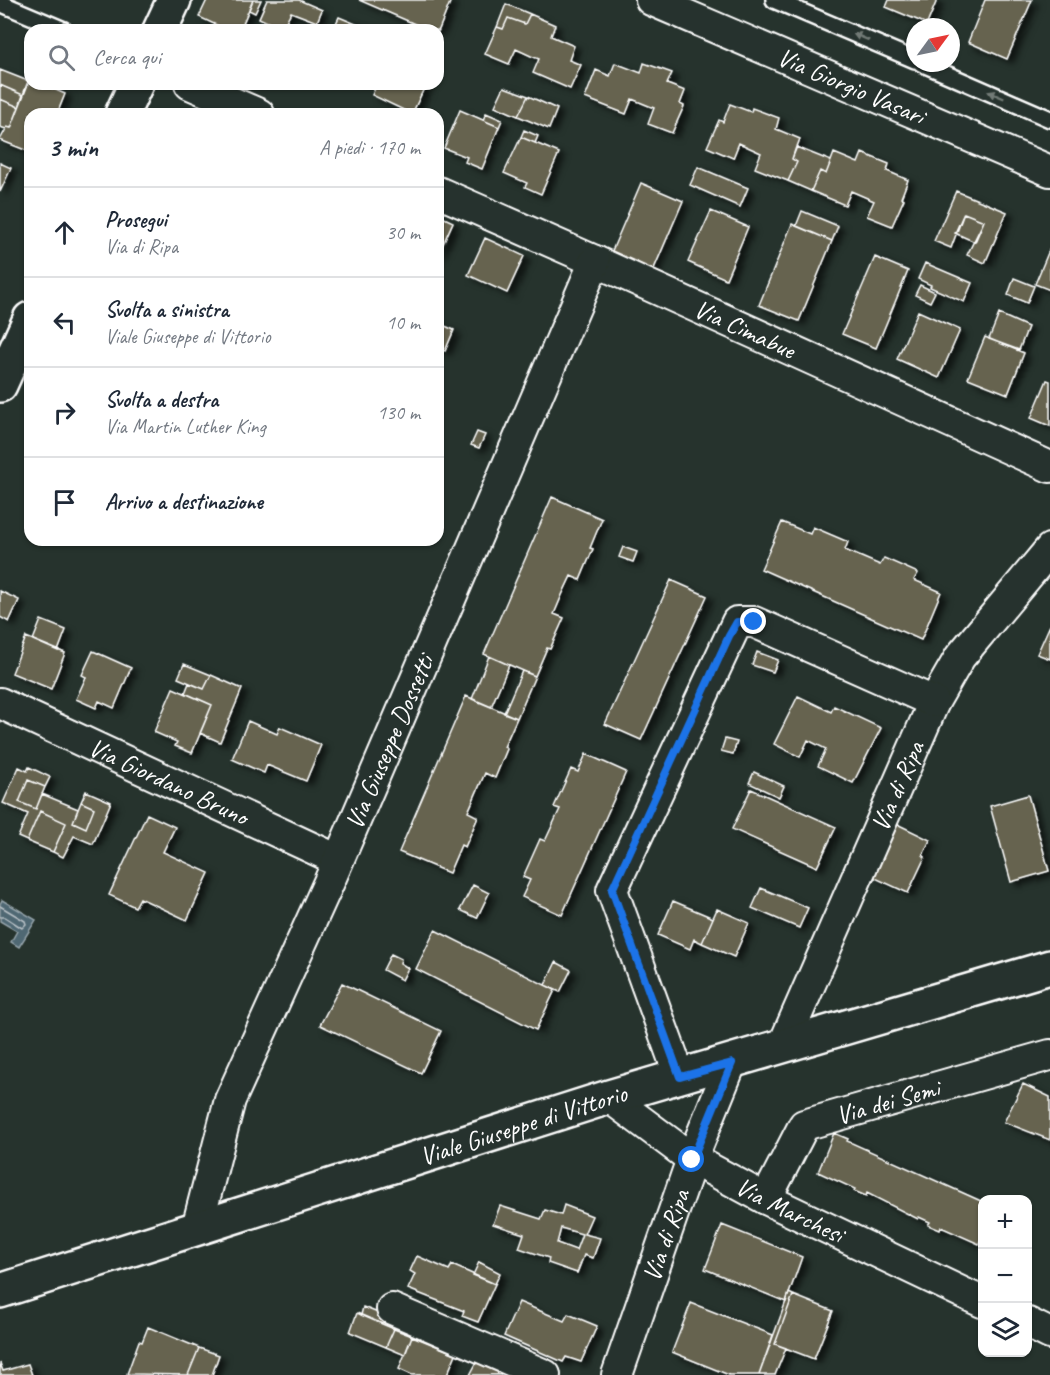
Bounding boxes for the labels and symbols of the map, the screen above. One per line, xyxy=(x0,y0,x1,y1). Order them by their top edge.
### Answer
north arrow xyxy=(906,18,960,72)
one-way arrow xyxy=(853,33,870,42)
street label: Via Giorgio Vasari xyxy=(773,40,933,134)
one-way arrow xyxy=(988,91,1005,100)
street label: Via Cimabue xyxy=(689,292,802,367)
route end xyxy=(740,608,766,634)
street label: Via Giuseppe Dossetti xyxy=(338,647,443,834)
street label: Via Giordano Bruno xyxy=(84,731,256,834)
street label: Via di Ripa xyxy=(863,735,932,836)
street label: Via dei Semi xyxy=(832,1070,946,1132)
street label: Viale Giuseppe di Vittorio xyxy=(416,1076,632,1173)
route start xyxy=(678,1146,704,1172)
street label: Via Marchesi xyxy=(730,1170,852,1252)
street label: Via di Ripa xyxy=(635,1184,698,1286)

